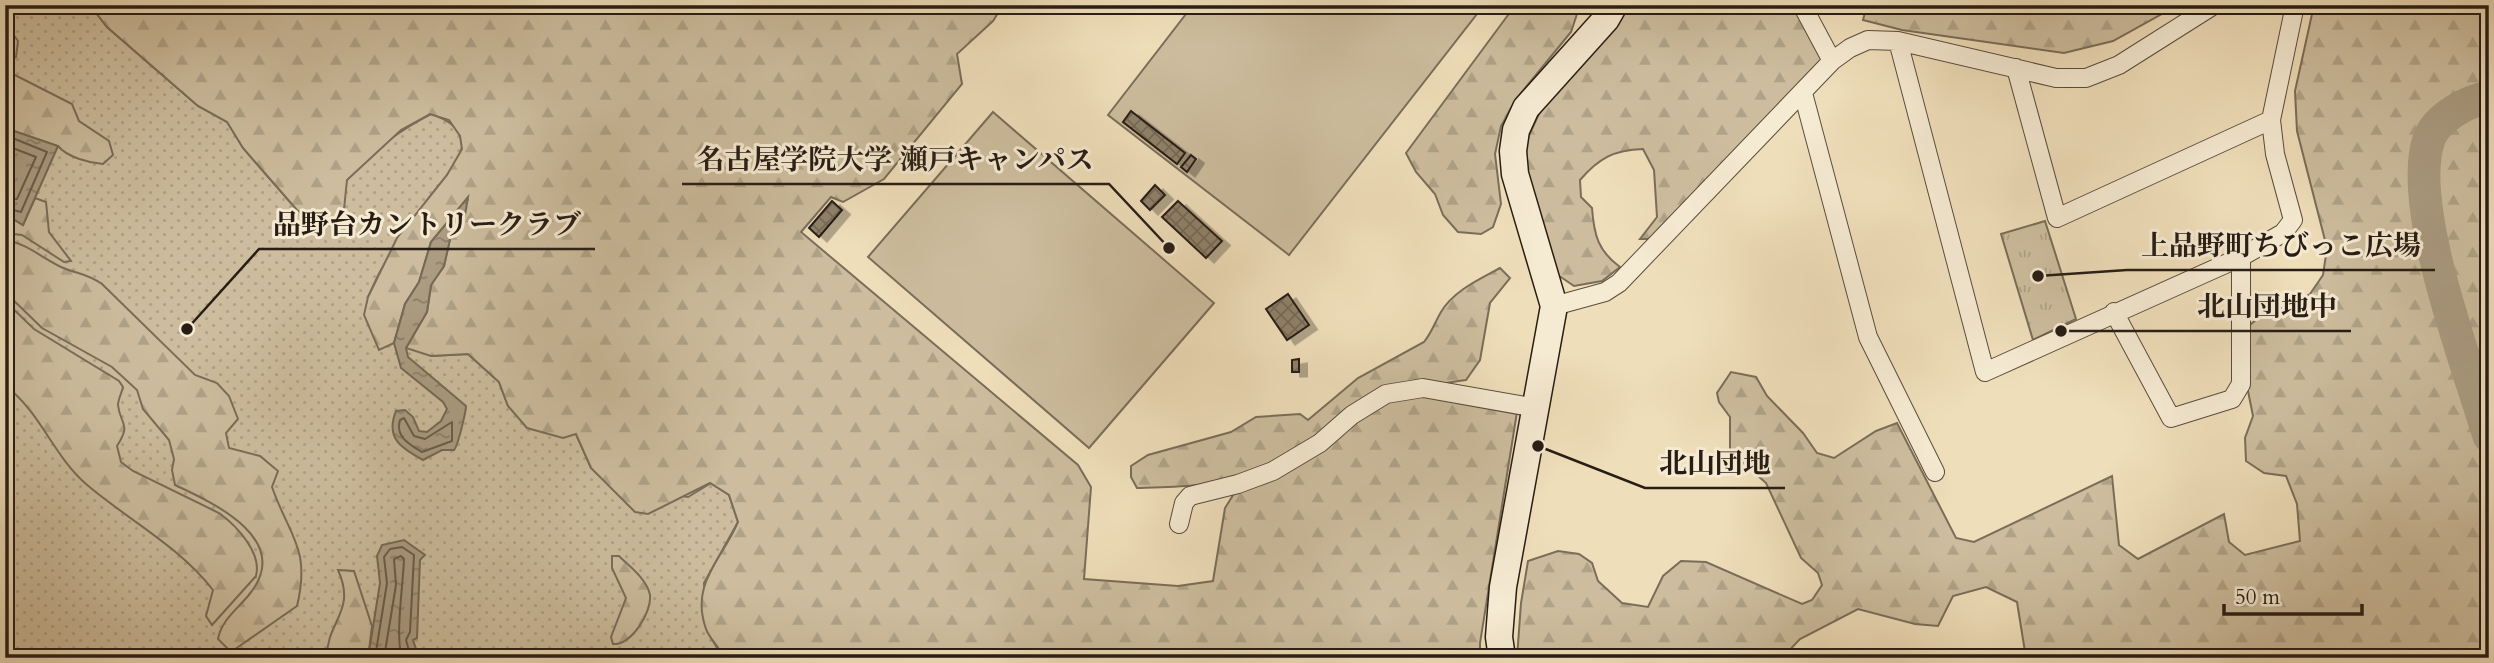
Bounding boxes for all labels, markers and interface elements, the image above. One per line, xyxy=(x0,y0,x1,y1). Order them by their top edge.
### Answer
callout: 名古屋学院大学 瀬戸キャンパス xyxy=(682,135,1109,184)
text: 名古屋学院大学 瀬戸キャンパス xyxy=(696,141,1094,179)
callout: 品野台カントリークラブ xyxy=(259,200,595,249)
text: 品野台カントリークラブ xyxy=(273,206,581,244)
callout: 上品野町ちびっこ広場 xyxy=(2127,221,2435,270)
text: 上品野町ちびっこ広場 xyxy=(2141,227,2421,265)
callout: 北山団地中 xyxy=(2183,282,2351,331)
text: 北山団地中 xyxy=(2197,288,2337,326)
callout: 北山団地 xyxy=(1645,439,1785,488)
text: 北山団地 xyxy=(1659,445,1771,483)
scale bar xyxy=(2224,572,2363,616)
text: 50 m xyxy=(2235,583,2280,612)

